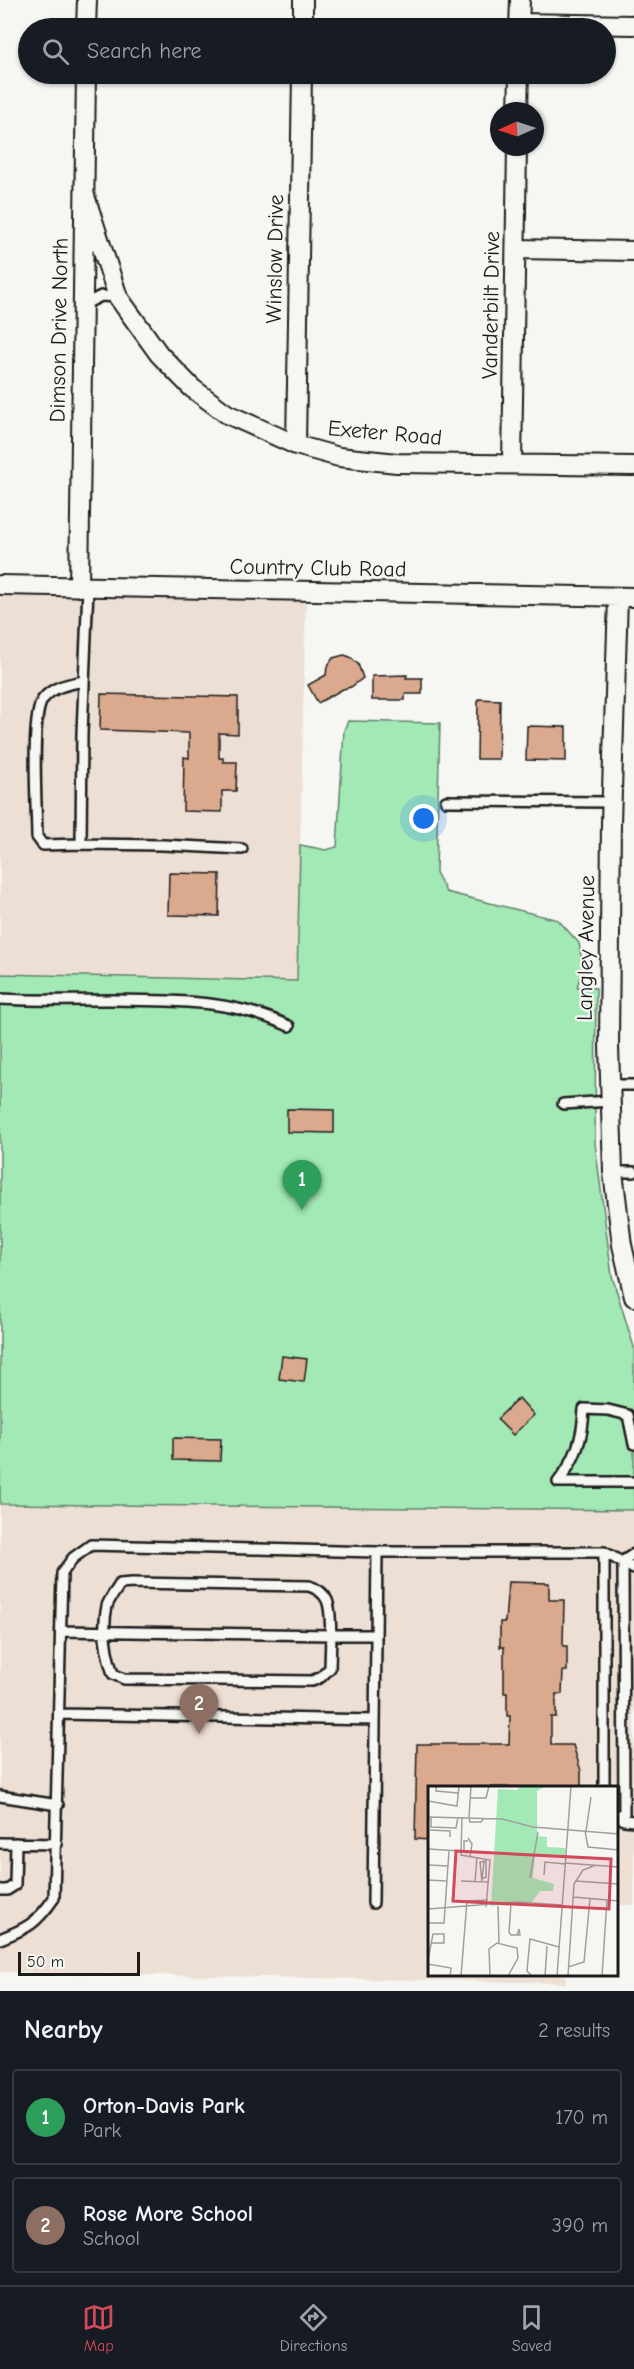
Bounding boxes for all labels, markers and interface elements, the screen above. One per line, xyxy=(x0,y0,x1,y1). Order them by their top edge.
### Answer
search box xyxy=(18,18,616,84)
icon: search xyxy=(39,35,72,68)
text: Search here xyxy=(87,38,202,64)
north arrow xyxy=(490,102,544,156)
street label: Winslow Drive xyxy=(261,194,289,324)
street label: Vanderbilt Drive xyxy=(477,231,505,379)
street label: Dimson Drive North xyxy=(44,237,74,423)
street label: Exeter Road xyxy=(327,415,443,451)
street label: Country Club Road xyxy=(229,553,407,583)
your location xyxy=(409,804,438,833)
street label: Langley Avenue xyxy=(572,875,600,1021)
pin: 1 xyxy=(282,1160,322,1210)
pin: 2 xyxy=(180,1684,218,1734)
inset map xyxy=(428,1786,619,1976)
scale bar xyxy=(18,1949,140,1976)
text: 50 m xyxy=(27,1953,64,1971)
text: Nearby xyxy=(24,2015,103,2045)
text: 2 results xyxy=(538,2019,610,2042)
text: Orton-Davis Park xyxy=(83,2093,245,2119)
text: 1 xyxy=(42,2106,49,2129)
text: 170 m xyxy=(555,2106,608,2129)
text: Park xyxy=(83,2119,121,2142)
text: Rose More School xyxy=(83,2201,253,2227)
text: 2 xyxy=(41,2214,50,2237)
text: 390 m xyxy=(552,2214,608,2237)
text: School xyxy=(83,2227,140,2250)
tab: Map xyxy=(82,2301,115,2355)
tab: Directions xyxy=(280,2301,347,2355)
tab: Saved xyxy=(512,2301,552,2355)

